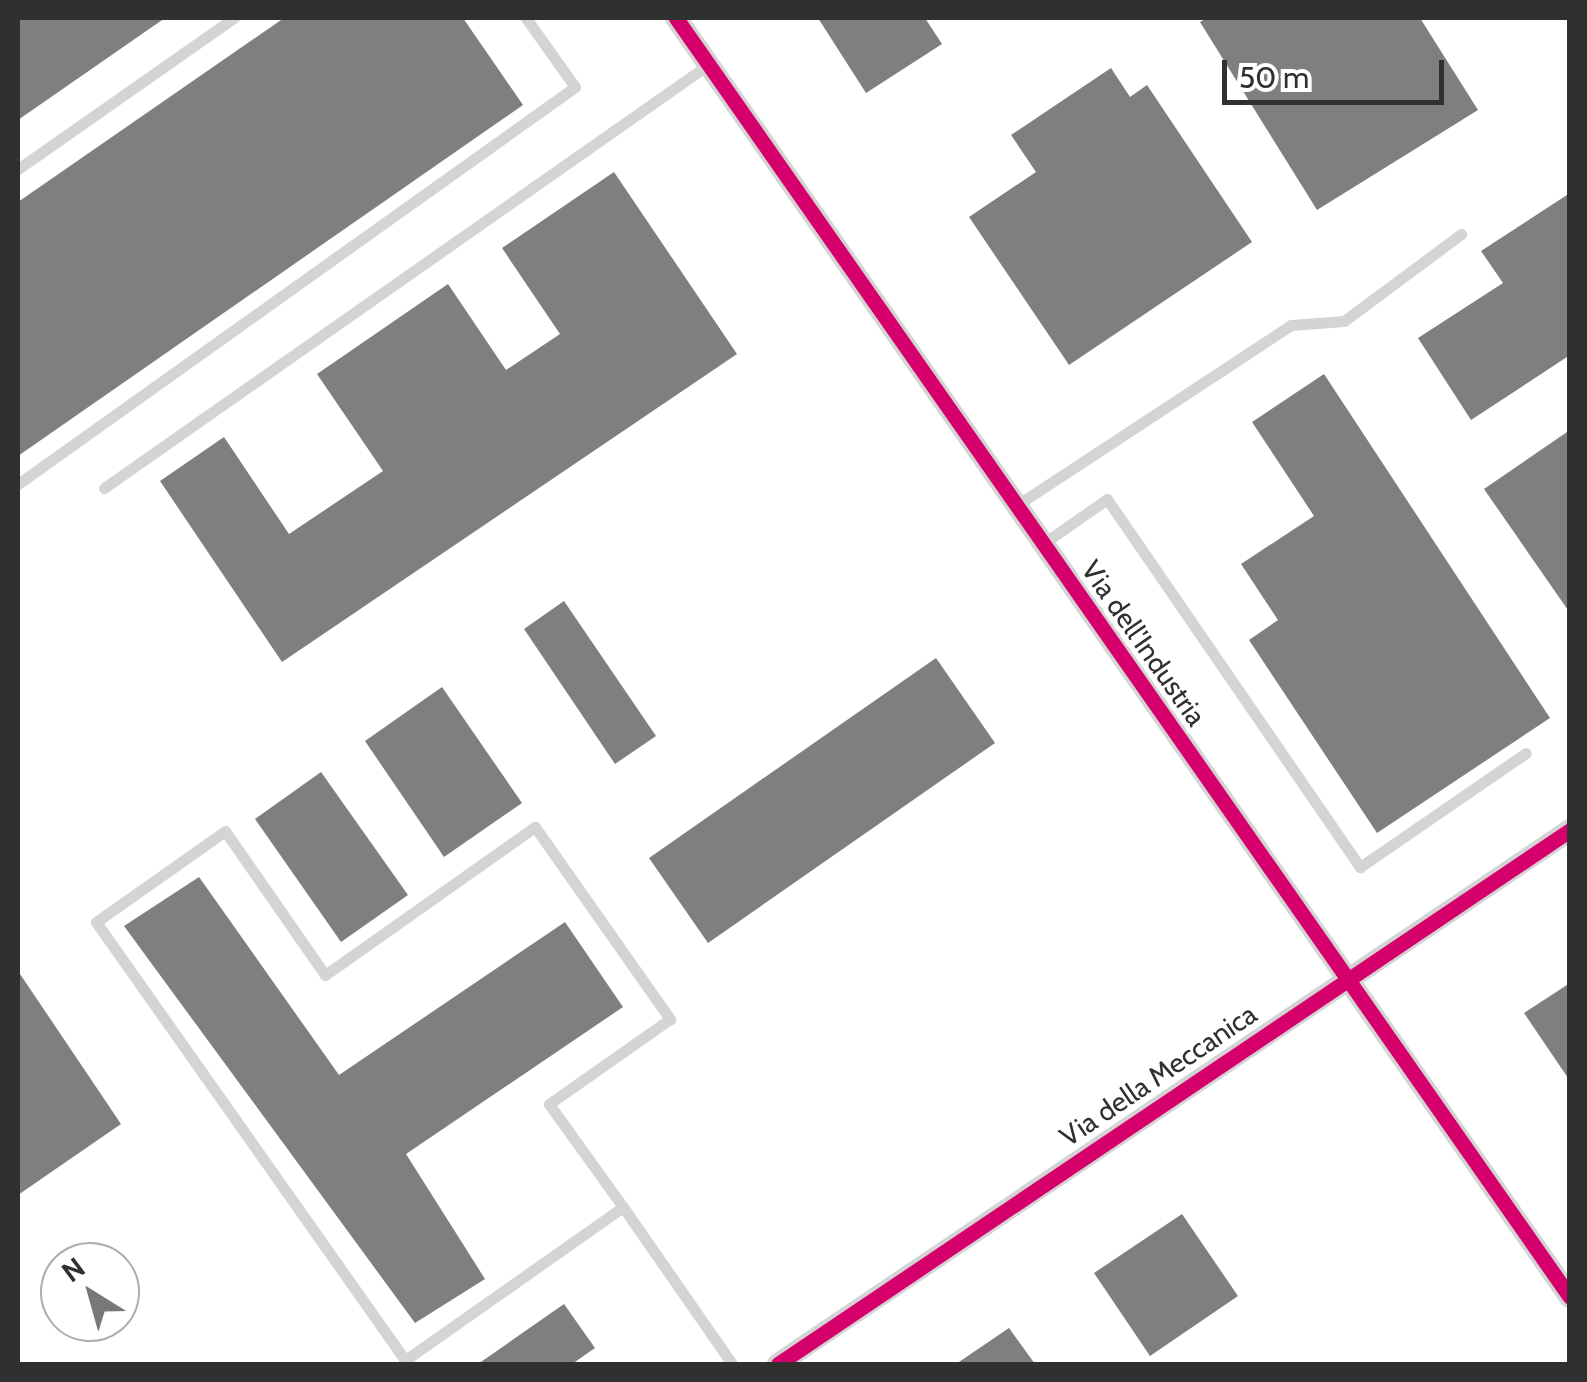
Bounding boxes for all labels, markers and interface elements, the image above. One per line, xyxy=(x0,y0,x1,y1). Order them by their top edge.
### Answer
scale bar xyxy=(1227,40,1450,102)
text: 50 m xyxy=(1239,59,1309,96)
street label: Via dell'Industria xyxy=(1075,554,1213,732)
street label: Via della Meccanica xyxy=(1053,997,1263,1153)
north arrow xyxy=(40,1242,140,1342)
text: N xyxy=(55,1250,91,1289)

